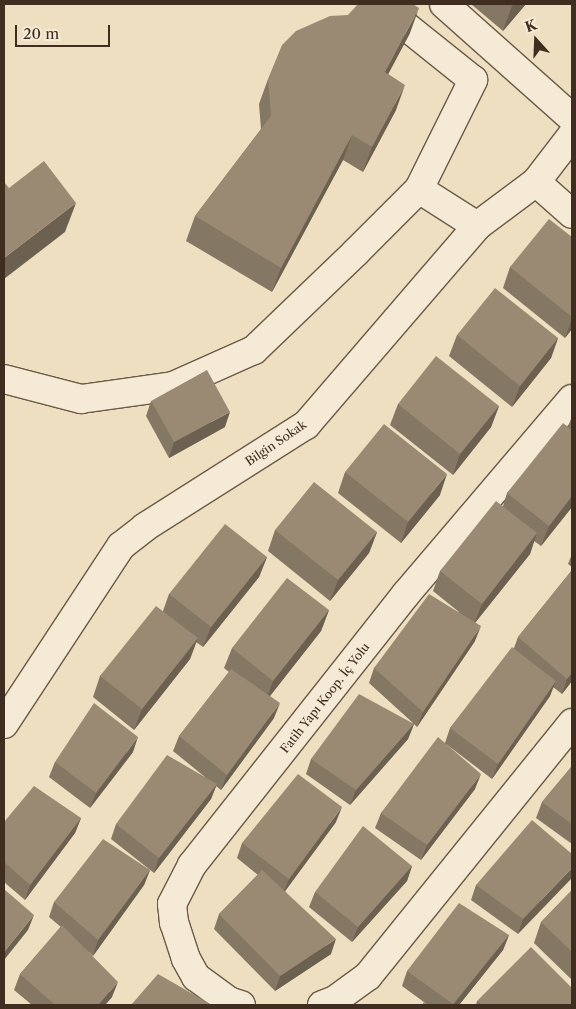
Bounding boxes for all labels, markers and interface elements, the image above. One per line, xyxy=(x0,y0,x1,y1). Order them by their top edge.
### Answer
scale bar xyxy=(18,15,112,47)
north arrow xyxy=(511,15,561,65)
text: K xyxy=(523,16,539,36)
text: 20 m xyxy=(23,24,59,43)
street label: Bilgin Sokak xyxy=(243,417,309,469)
street label: Fatih Yapı Koop. İç Yolu xyxy=(277,640,373,756)

